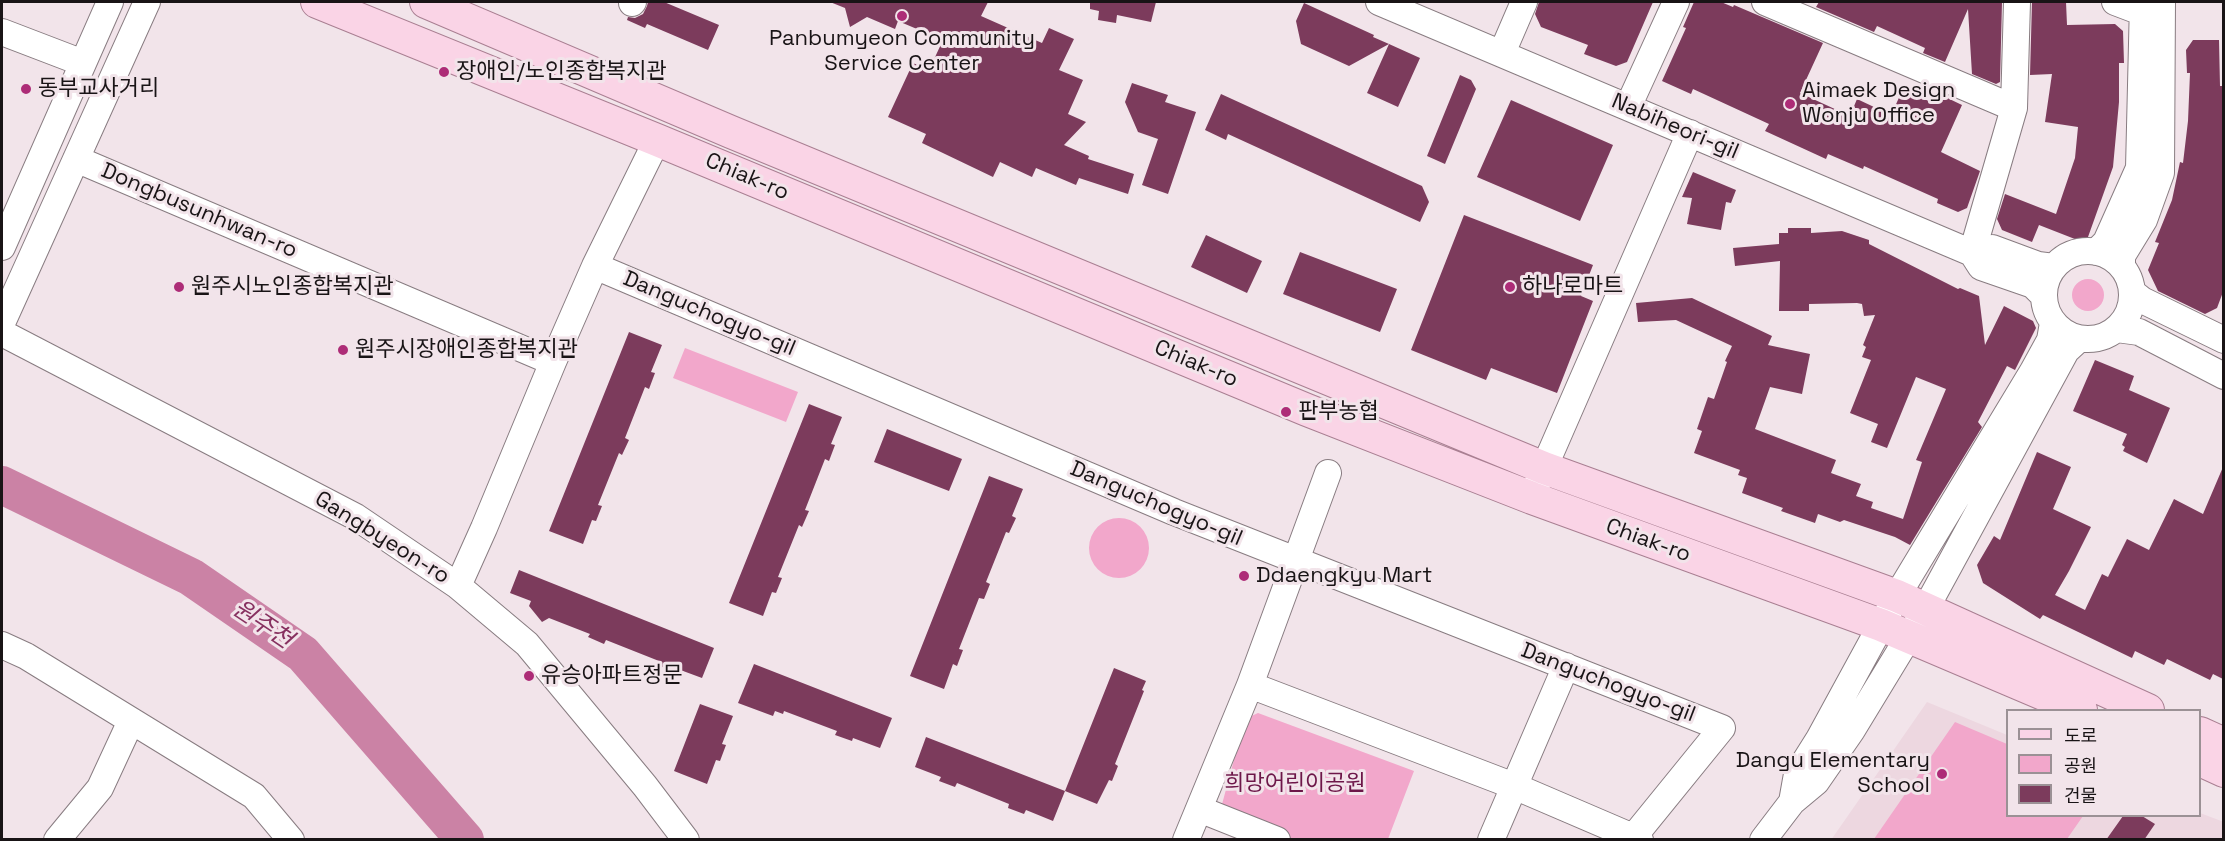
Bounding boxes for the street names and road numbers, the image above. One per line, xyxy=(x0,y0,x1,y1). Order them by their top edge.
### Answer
street label: Nabiheori-gil xyxy=(1607,88,1743,166)
street label: Chiak-ro xyxy=(701,148,793,206)
street label: Dongbusunhwan-ro xyxy=(97,158,301,264)
street label: Danguchogyo-gil xyxy=(619,266,799,362)
street label: Chiak-ro xyxy=(1150,335,1242,393)
street label: Danguchogyo-gil xyxy=(1066,456,1246,552)
street label: Gangbyeon-ro xyxy=(310,486,454,590)
street label: Chiak-ro xyxy=(1602,513,1694,569)
street label: Danguchogyo-gil xyxy=(1517,638,1699,728)

